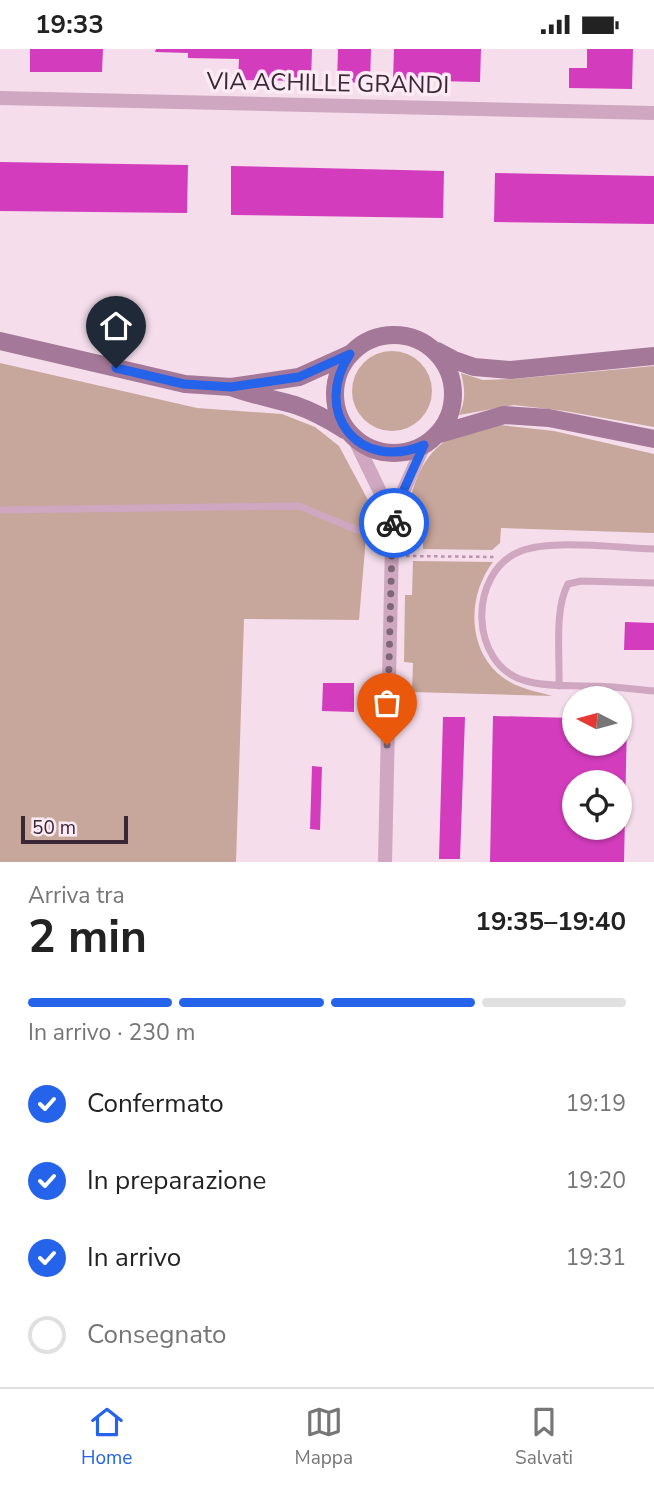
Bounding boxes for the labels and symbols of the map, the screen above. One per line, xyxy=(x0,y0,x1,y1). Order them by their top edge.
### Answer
street label: VIA ACHILLE GRANDI xyxy=(205,65,450,101)
pin xyxy=(86,296,146,368)
courier xyxy=(359,488,429,558)
pin xyxy=(357,673,417,745)
north arrow xyxy=(562,686,632,756)
scale bar xyxy=(21,813,128,845)

